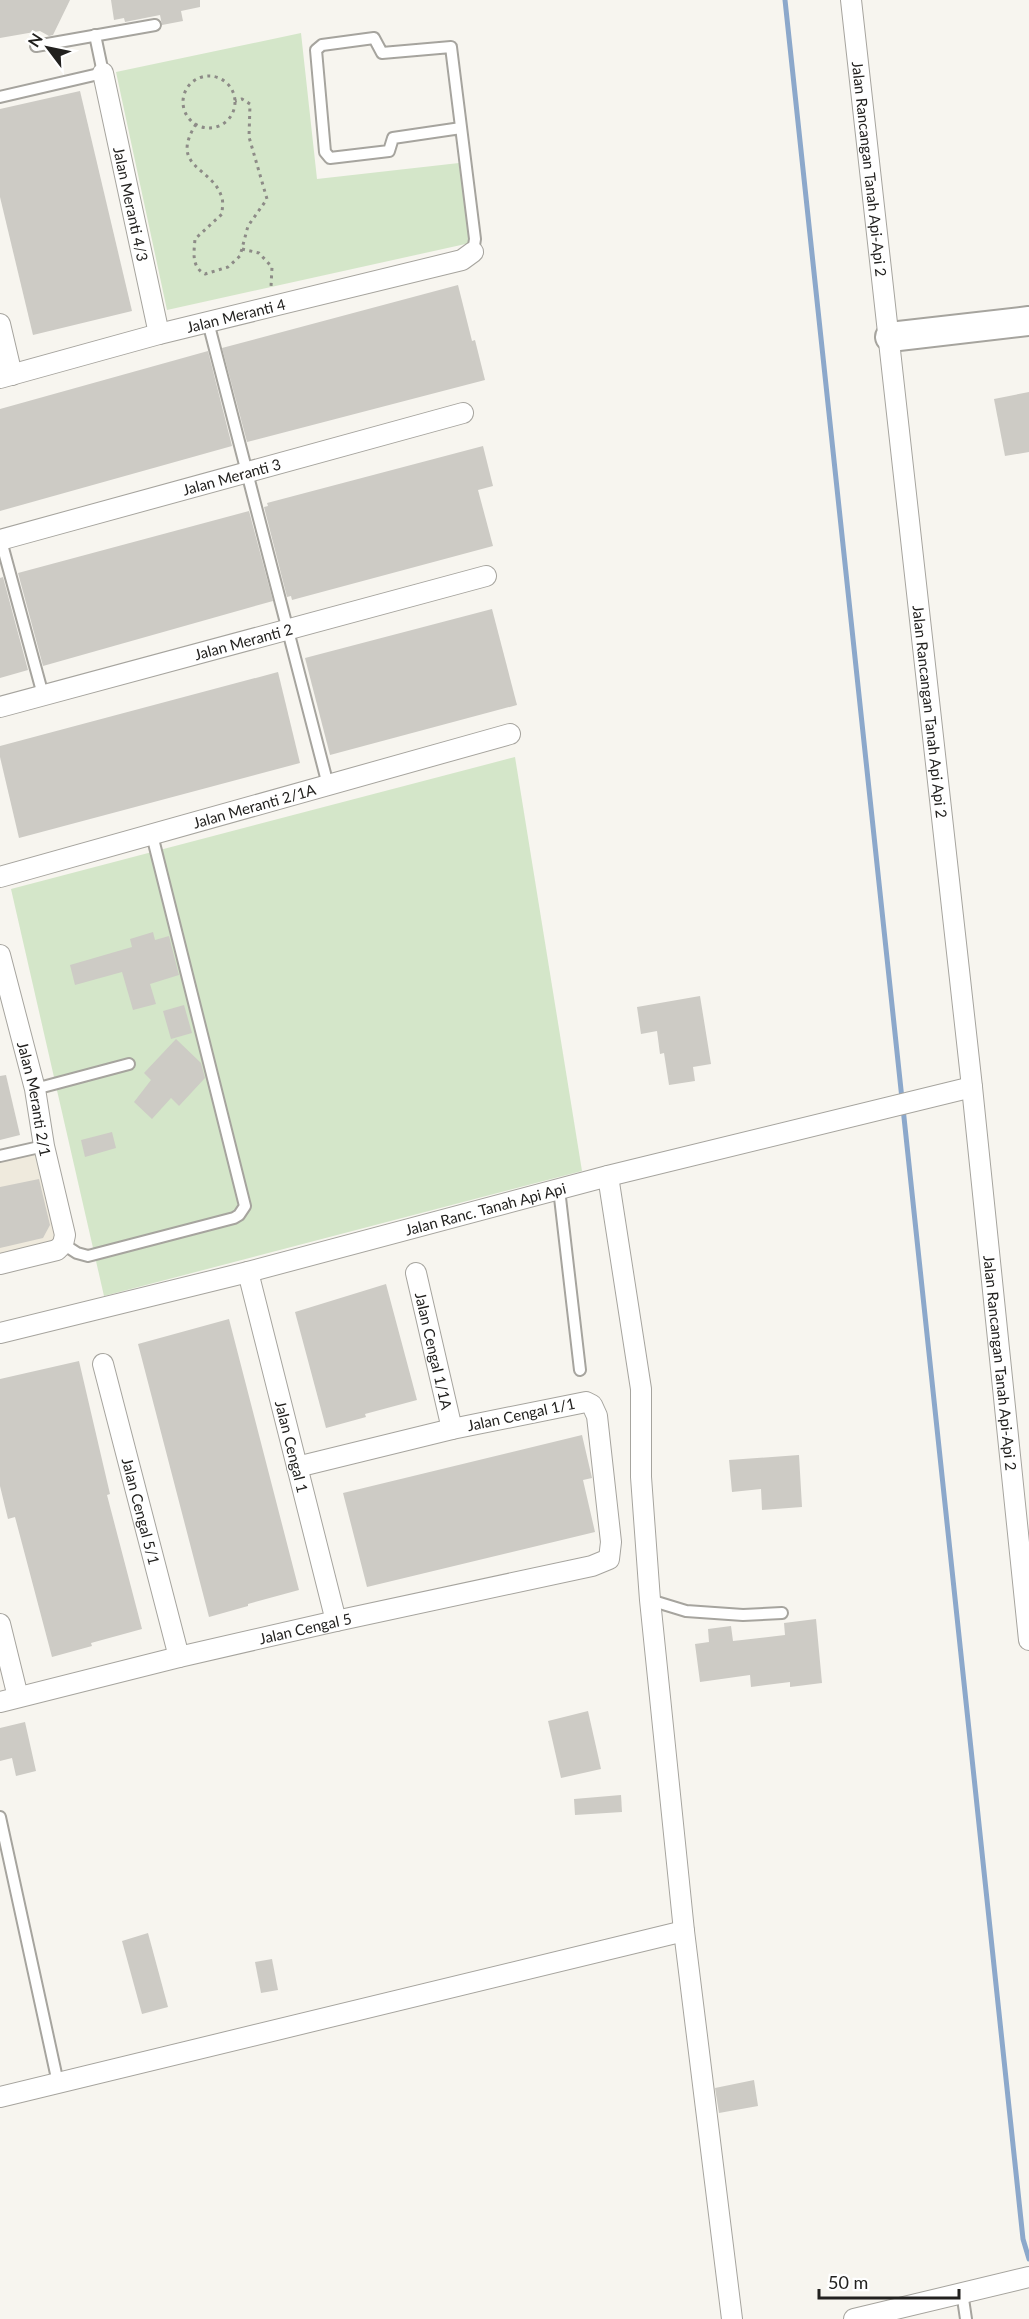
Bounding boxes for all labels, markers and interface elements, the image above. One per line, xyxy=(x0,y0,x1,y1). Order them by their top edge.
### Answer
north arrow xyxy=(18,18,78,78)
text: N xyxy=(24,30,46,50)
street label: Jalan Rancangan Tanah Api-Api 2 xyxy=(849,60,891,278)
street label: Jalan Meranti 4/3 xyxy=(110,145,152,263)
street label: Jalan Meranti 4 xyxy=(184,294,287,336)
street label: Jalan Meranti 3 xyxy=(180,454,283,499)
street label: Jalan Rancangan Tanah Api Api 2 xyxy=(909,604,951,819)
street label: Jalan Meranti 2 xyxy=(192,620,295,663)
street label: Jalan Meranti 2/1A xyxy=(191,780,319,832)
street label: Jalan Meranti 2/1 xyxy=(14,1039,55,1158)
street label: Jalan Ranc. Tanah Api Api xyxy=(403,1179,568,1239)
street label: Jalan Rancangan Tanah Api-Api 2 xyxy=(980,1254,1020,1471)
street label: Jalan Cengal 1/1A xyxy=(412,1290,456,1412)
street label: Jalan Cengal 1/1 xyxy=(465,1394,577,1434)
street label: Jalan Cengal 1 xyxy=(272,1399,312,1494)
street label: Jalan Cengal 5/1 xyxy=(119,1456,164,1567)
street label: Jalan Cengal 5 xyxy=(257,1609,353,1647)
scale bar xyxy=(819,2262,958,2300)
text: 50 m xyxy=(828,2271,868,2293)

